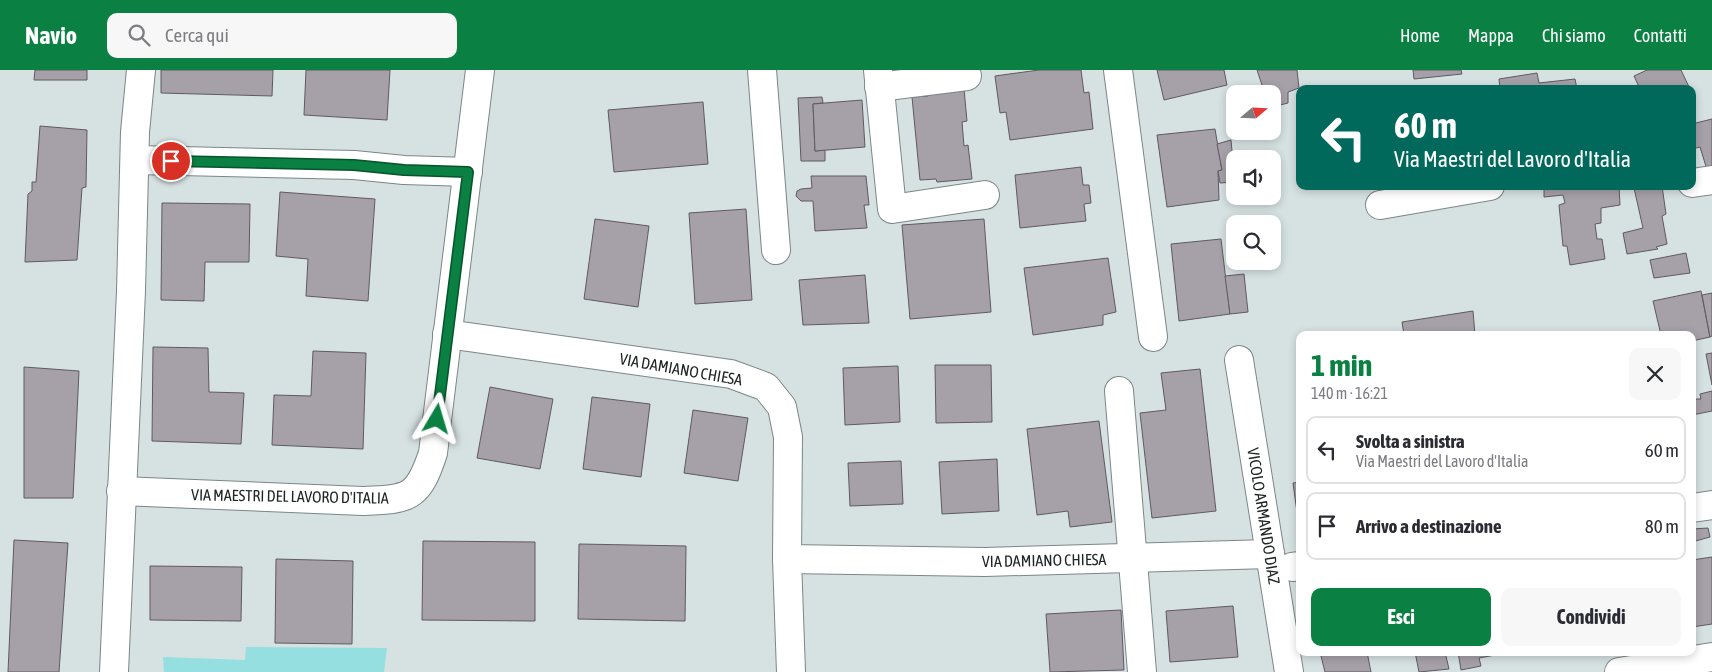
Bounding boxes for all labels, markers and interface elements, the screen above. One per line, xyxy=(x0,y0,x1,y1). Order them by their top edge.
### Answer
search box xyxy=(107,13,457,58)
icon: search xyxy=(125,21,153,49)
text: Navio xyxy=(25,22,77,49)
text: Cerca qui xyxy=(165,24,229,46)
text: Home xyxy=(1400,25,1440,46)
text: Mappa xyxy=(1468,25,1514,46)
text: Chi siamo xyxy=(1542,25,1606,46)
text: Contatti xyxy=(1634,25,1687,46)
north arrow xyxy=(1226,85,1281,140)
map controls xyxy=(1226,85,1281,270)
icon: left xyxy=(1311,105,1376,170)
text: 60 m xyxy=(1394,105,1457,145)
pin xyxy=(150,140,192,182)
text: Via Maestri del Lavoro d'Italia xyxy=(1394,146,1631,172)
icon: arrive xyxy=(157,147,185,175)
button: sound xyxy=(1226,150,1281,205)
button: search xyxy=(1226,215,1281,270)
text: 1 min xyxy=(1311,348,1372,382)
button: close xyxy=(1629,348,1681,400)
street label: VIA DAMIANO CHIESA xyxy=(618,349,744,389)
text: 140 m · 16:21 xyxy=(1311,384,1388,402)
position arrow xyxy=(410,392,462,444)
text: Svolta a sinistra xyxy=(1356,430,1465,452)
icon: left xyxy=(1313,436,1341,464)
text: 60 m xyxy=(1645,439,1679,461)
street label: VICOLO ARMANDO DIAZ xyxy=(1244,446,1284,586)
text: Via Maestri del Lavoro d'Italia xyxy=(1356,452,1528,470)
street label: VIA MAESTRI DEL LAVORO D'ITALIA xyxy=(191,485,389,507)
icon: arrive xyxy=(1313,512,1341,540)
text: Arrivo a destinazione xyxy=(1356,515,1502,537)
text: 80 m xyxy=(1645,515,1679,537)
street label: VIA DAMIANO CHIESA xyxy=(982,550,1106,570)
button: Esci xyxy=(1311,588,1491,646)
button: Condividi xyxy=(1501,588,1681,646)

